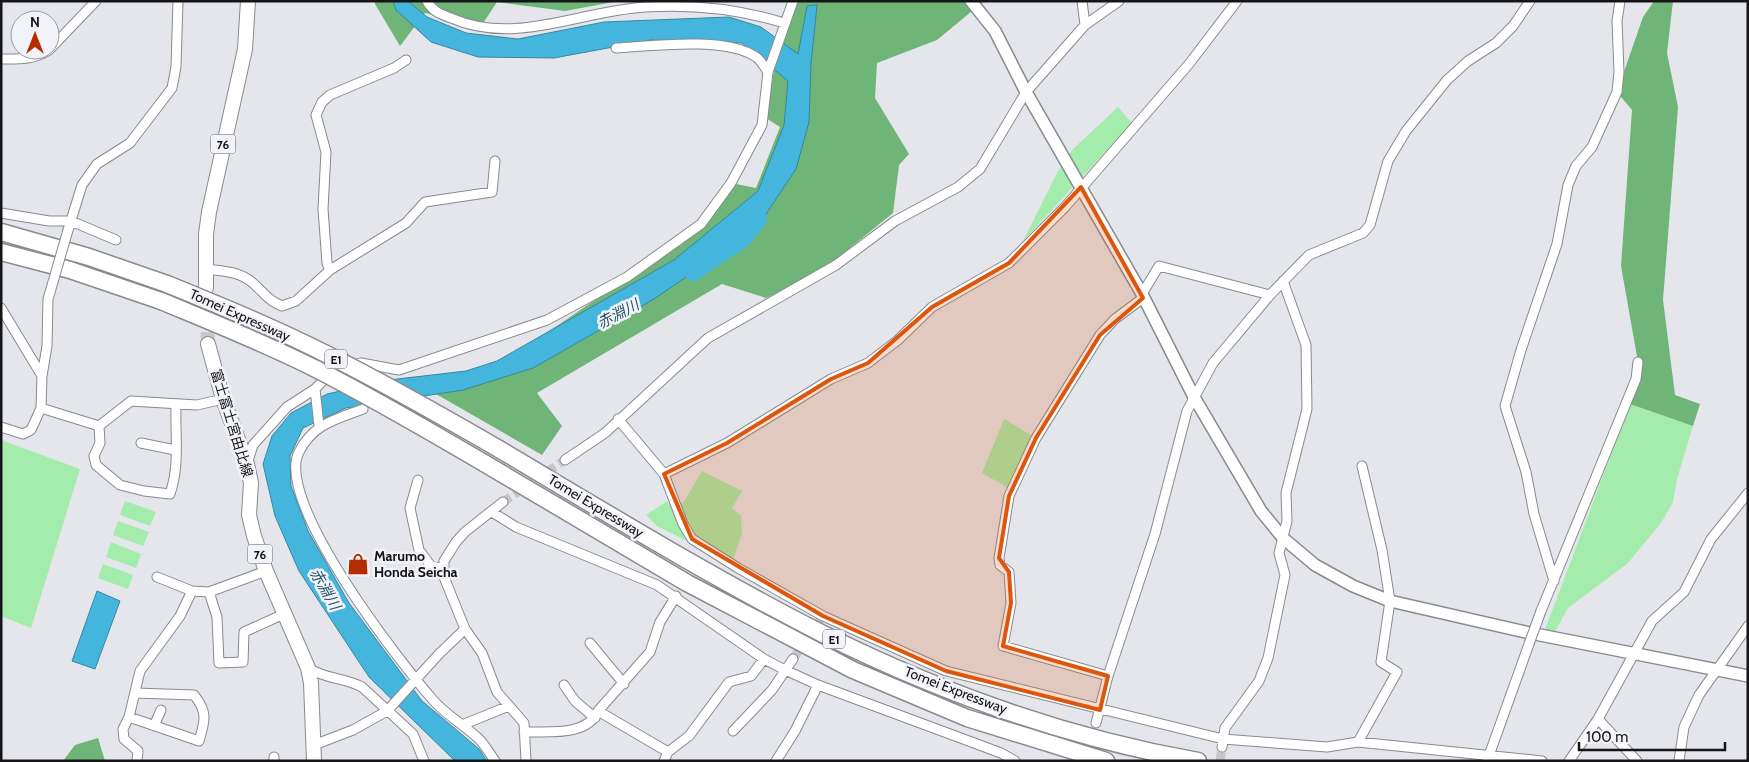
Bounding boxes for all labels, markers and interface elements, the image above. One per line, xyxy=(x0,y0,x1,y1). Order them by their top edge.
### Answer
north arrow xyxy=(10,10,60,60)
text: N xyxy=(30,13,40,31)
road number: 76 xyxy=(210,134,236,154)
street label: Tomei Expressway xyxy=(187,285,293,345)
water label: 赤淵川 xyxy=(594,295,644,333)
road number: E1 xyxy=(325,349,347,368)
street label: 富士富士宮由比線 xyxy=(207,367,257,479)
street label: Tomei Expressway xyxy=(545,470,647,542)
road number: 76 xyxy=(248,544,272,564)
place label: Marumo Honda Seicha xyxy=(374,547,458,581)
shop icon: Marumo Honda Seicha xyxy=(345,551,371,577)
water label: 赤淵川 xyxy=(306,565,345,615)
road number: E1 xyxy=(823,630,845,648)
street label: Tomei Expressway xyxy=(902,662,1010,718)
scale bar xyxy=(1579,720,1725,752)
text: 100 m xyxy=(1586,728,1628,746)

